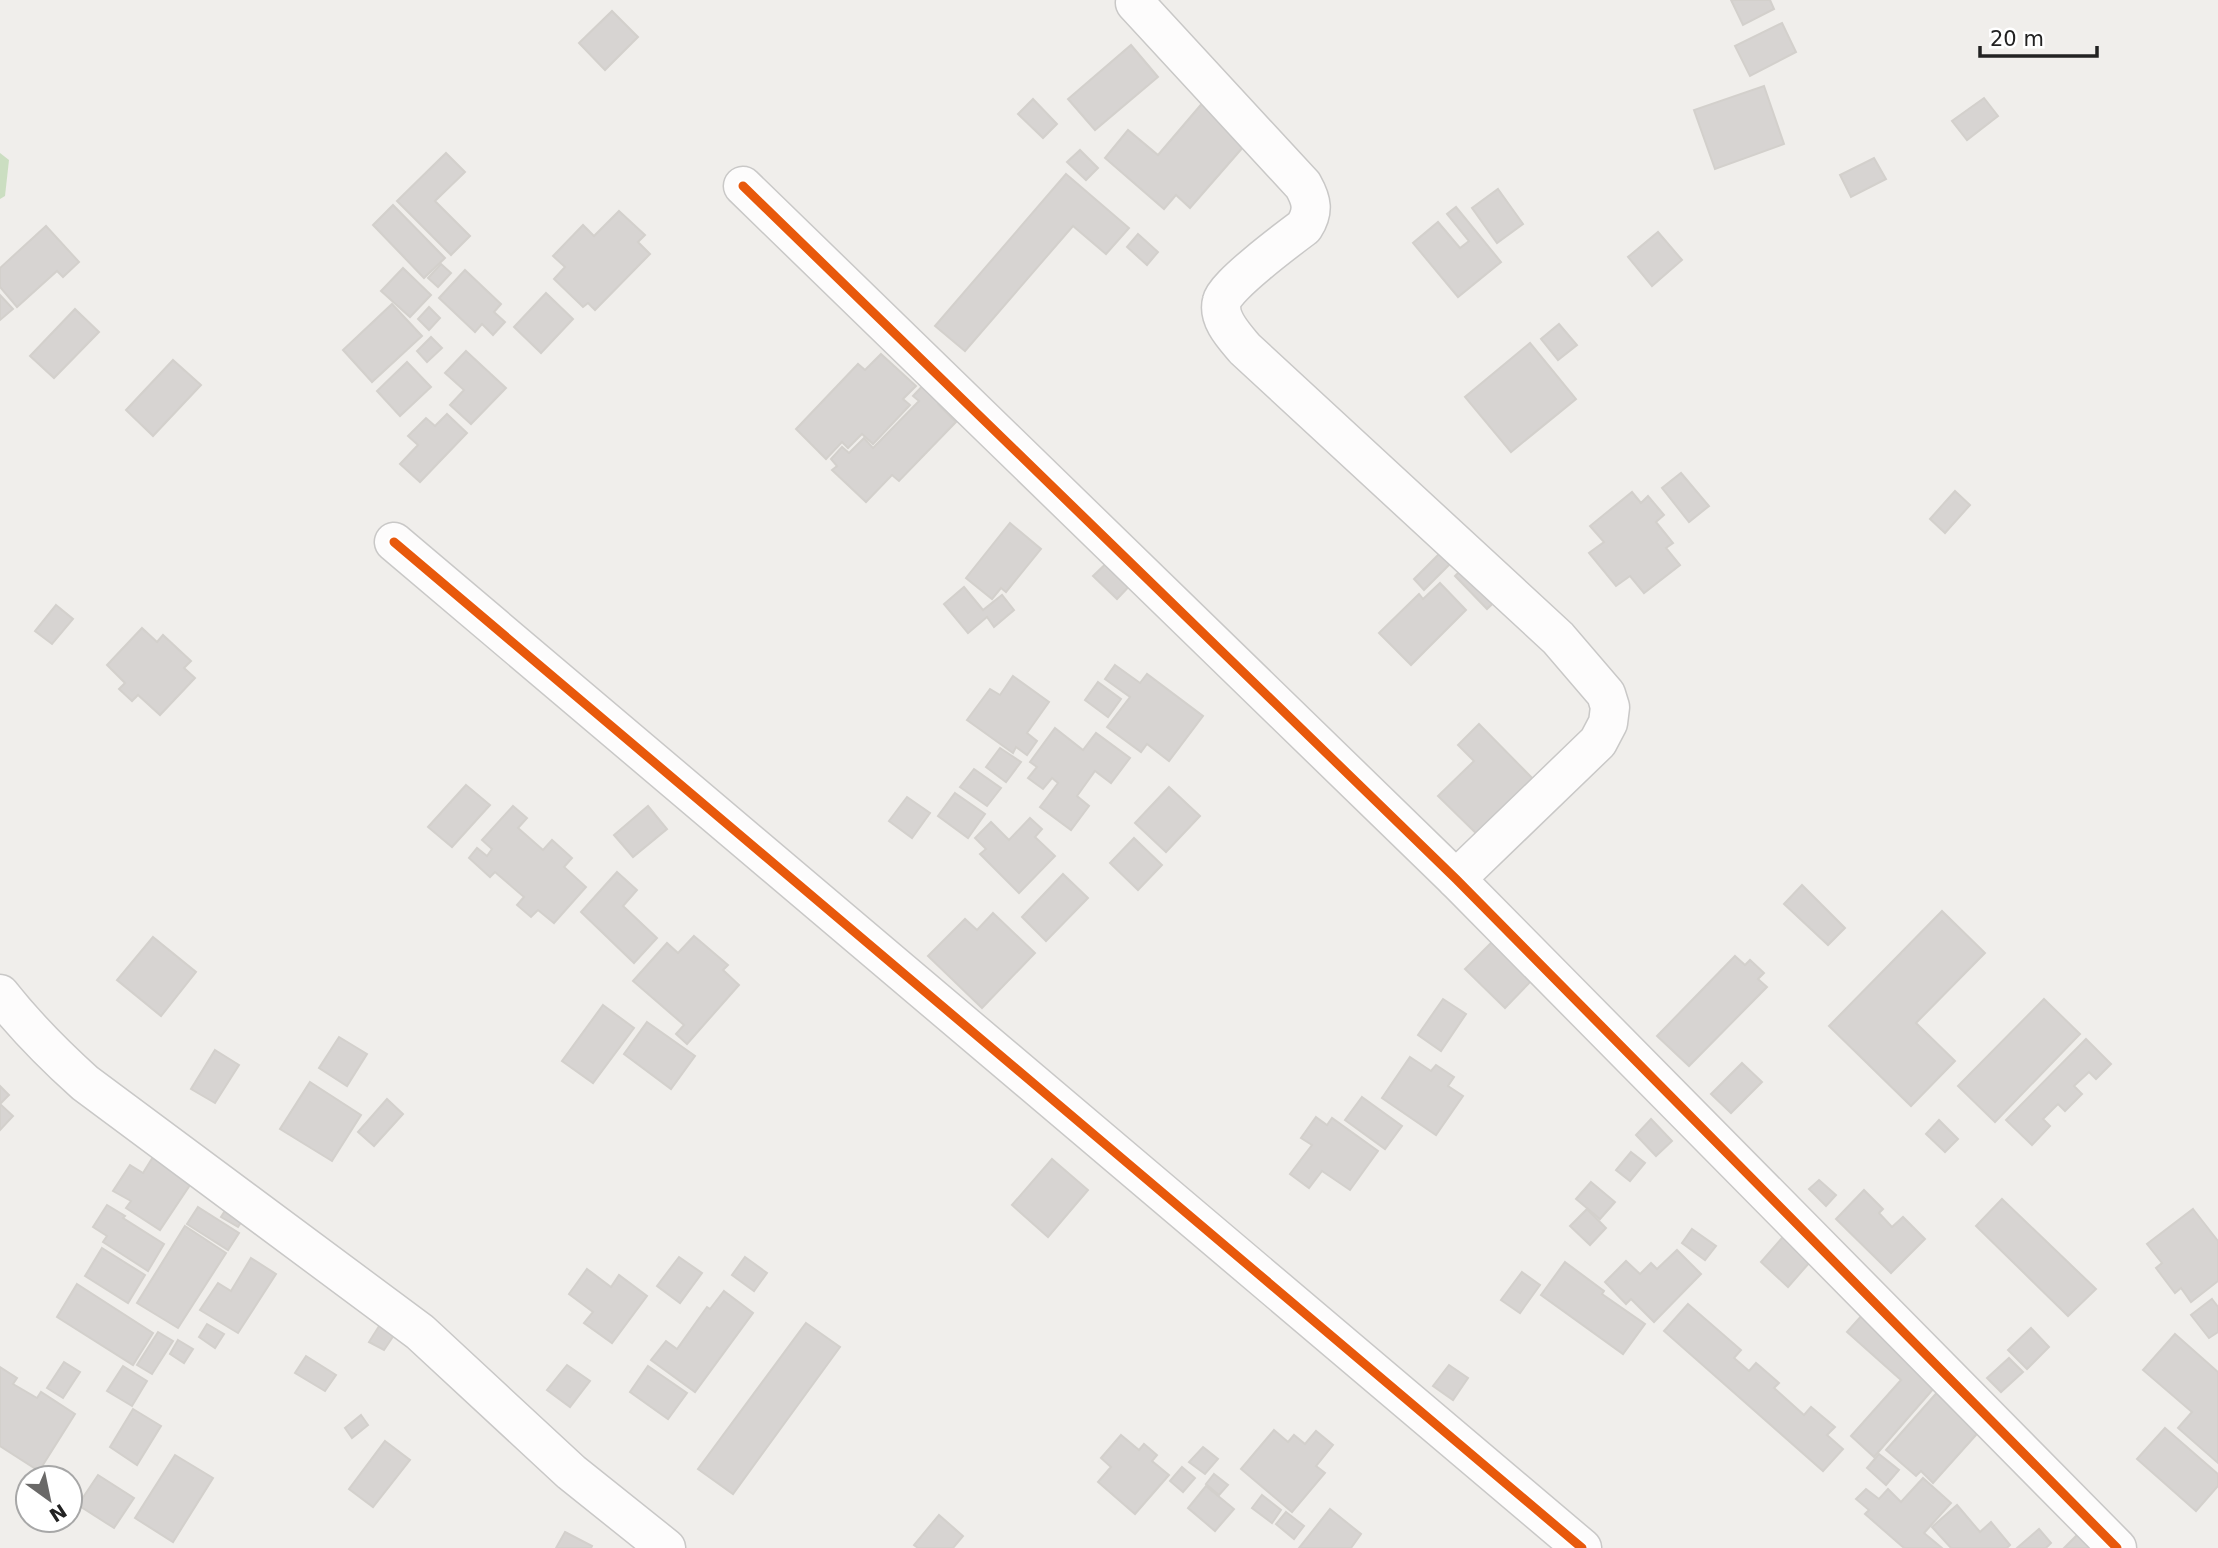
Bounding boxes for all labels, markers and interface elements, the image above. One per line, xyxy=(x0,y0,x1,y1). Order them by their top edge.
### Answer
scale bar xyxy=(1980,14,2097,58)
text: 20 m xyxy=(1990,27,2044,51)
north arrow xyxy=(14,1464,84,1534)
text: N xyxy=(46,1500,71,1527)

